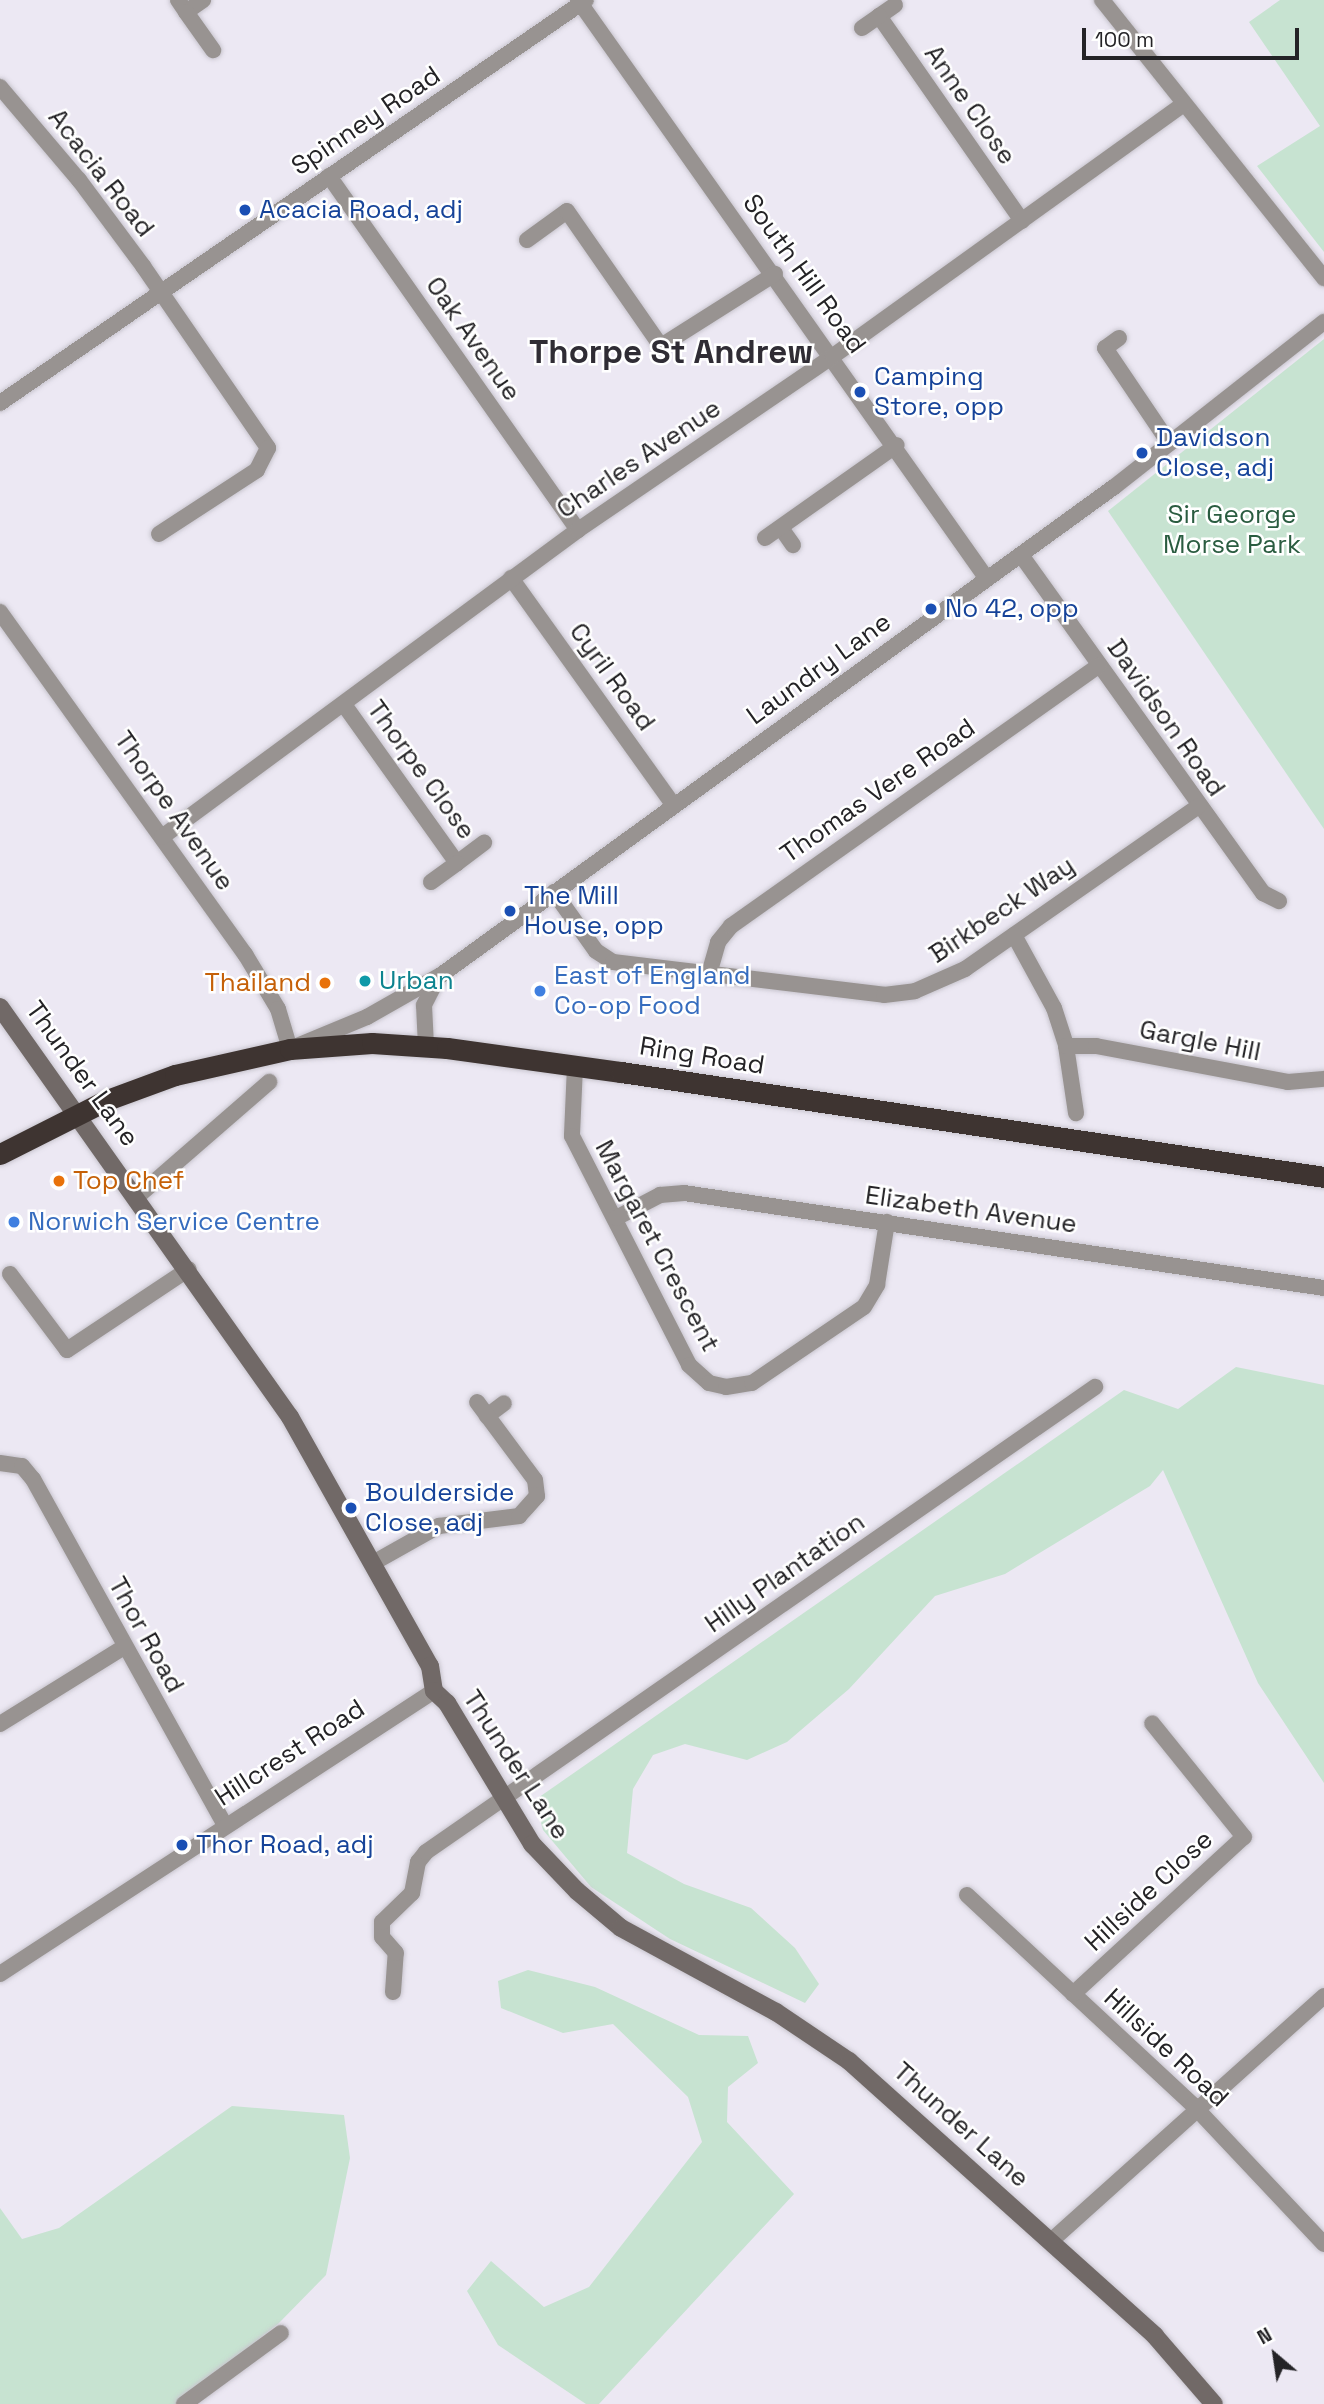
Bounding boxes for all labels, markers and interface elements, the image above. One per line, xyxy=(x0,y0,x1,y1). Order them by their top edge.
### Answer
scale bar xyxy=(1086,14,1303,58)
text: 100 m xyxy=(1095,26,1154,53)
street label: Anne Close xyxy=(917,39,1023,171)
street label: Spinney Road xyxy=(286,60,446,182)
street label: Acacia Road xyxy=(41,103,161,243)
street label: South Hill Road xyxy=(736,188,872,360)
place label: Acacia Road, adj xyxy=(259,194,464,226)
marker: Acacia Road, adj xyxy=(237,202,253,218)
street label: Oak Avenue xyxy=(419,271,527,407)
district label: Thorpe St Andrew xyxy=(529,333,813,373)
place label: Camping Store, opp xyxy=(874,361,1005,422)
marker: Camping Store, opp xyxy=(852,384,868,400)
street label: Charles Avenue xyxy=(551,393,727,525)
place label: Davidson Close, adj xyxy=(1156,422,1275,484)
marker: Davidson Close, adj xyxy=(1134,445,1150,461)
park label: Sir George Morse Park xyxy=(1163,499,1301,560)
place label: No 42, opp xyxy=(945,593,1080,625)
marker: No 42, opp xyxy=(923,601,939,617)
street label: Laundry Lane xyxy=(741,606,897,732)
street label: Cyril Road xyxy=(562,617,662,737)
street label: Davidson Road xyxy=(1100,633,1232,803)
street label: Thorpe Close xyxy=(360,694,482,846)
street label: Thomas Vere Road xyxy=(775,712,981,870)
street label: Thorpe Avenue xyxy=(107,725,241,897)
street label: Birkbeck Way xyxy=(923,850,1081,970)
place label: The Mill House, opp xyxy=(524,880,665,942)
marker: The Mill House, opp xyxy=(502,903,518,919)
place label: East of England Co-op Food xyxy=(554,960,751,1021)
place label: Urban xyxy=(379,965,454,997)
place label: Thailand xyxy=(204,967,311,999)
marker: Urban xyxy=(357,973,373,989)
marker: Thailand xyxy=(317,975,333,991)
marker: East of England Co-op Food xyxy=(532,983,548,999)
street label: Thunder Lane xyxy=(19,995,145,1153)
street label: Gargle Hill xyxy=(1137,1014,1263,1068)
street label: Ring Road xyxy=(637,1031,767,1081)
street label: Margaret Crescent xyxy=(588,1135,726,1357)
place label: Top Chef xyxy=(73,1165,184,1197)
marker: Top Chef xyxy=(51,1173,67,1189)
street label: Elizabeth Avenue xyxy=(863,1180,1079,1240)
place label: Norwich Service Centre xyxy=(28,1206,320,1238)
marker: Norwich Service Centre xyxy=(6,1214,22,1230)
place label: Boulderside Close, adj xyxy=(365,1477,514,1538)
marker: Boulderside Close, adj xyxy=(343,1500,359,1516)
street label: Hilly Plantation xyxy=(699,1506,871,1640)
street label: Thor Road xyxy=(101,1572,191,1698)
street label: Thunder Lane xyxy=(456,1684,576,1846)
street label: Hillcrest Road xyxy=(209,1693,371,1813)
street label: Hillside Close xyxy=(1079,1824,1219,1958)
place label: Thor Road, adj xyxy=(196,1829,375,1861)
marker: Thor Road, adj xyxy=(174,1837,190,1853)
street label: Hillside Road xyxy=(1097,1982,1235,2114)
street label: Thunder Lane xyxy=(887,2056,1035,2194)
north arrow xyxy=(1240,2320,1310,2390)
text: N xyxy=(1253,2322,1276,2350)

